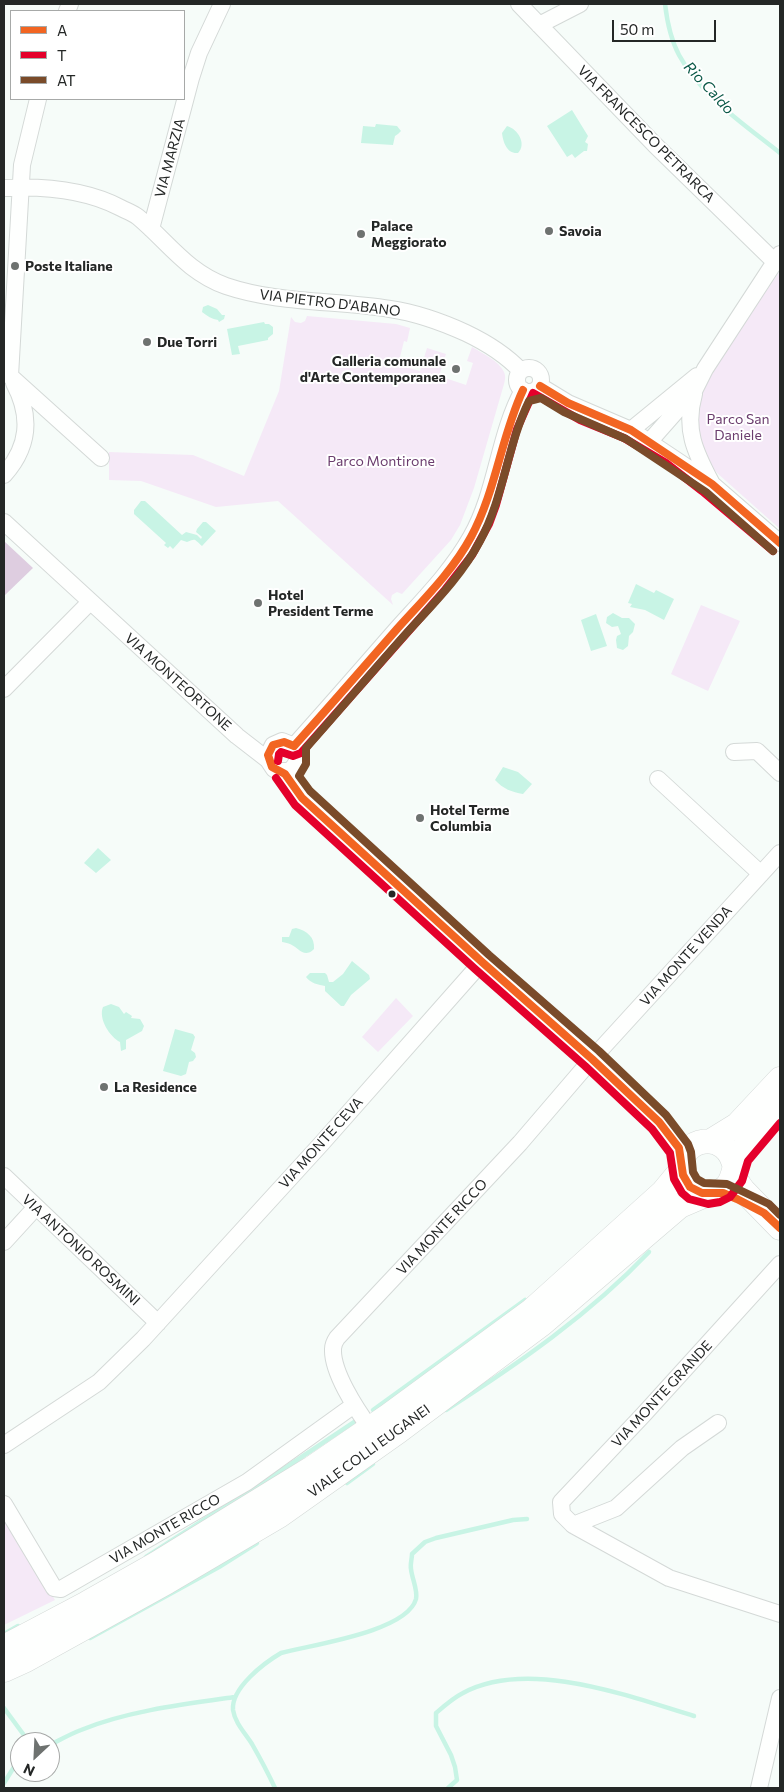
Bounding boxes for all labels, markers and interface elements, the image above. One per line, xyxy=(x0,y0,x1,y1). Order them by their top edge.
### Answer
legend xyxy=(10,10,185,100)
scale bar xyxy=(614,10,718,42)
text: 50 m xyxy=(620,20,654,38)
text: A xyxy=(57,21,67,39)
text: T xyxy=(57,46,67,64)
water label: Rio Caldo xyxy=(680,58,738,118)
street label: VIA FRANCESCO PETRARCA xyxy=(574,62,718,206)
text: AT xyxy=(57,71,76,89)
street label: VIA MARZIA xyxy=(151,117,189,199)
place label: Palace Meggiorato xyxy=(371,218,447,250)
place label: Savoia xyxy=(559,223,602,239)
marker: Savoia xyxy=(543,225,555,237)
marker: Palace Meggiorato xyxy=(355,228,367,240)
place label: Poste Italiane xyxy=(25,258,113,274)
marker: Poste Italiane xyxy=(9,260,21,272)
street label: VIA PIETRO D'ABANO xyxy=(259,286,401,320)
place label: Due Torri xyxy=(157,334,217,350)
marker: Due Torri xyxy=(141,336,153,348)
place label: Galleria comunale d'Arte Contemporanea xyxy=(300,353,446,386)
marker: Galleria comunale d'Arte Contemporanea xyxy=(450,363,462,375)
park label: Parco San Daniele xyxy=(707,411,769,444)
park label: Parco Montirone xyxy=(327,453,435,469)
place label: Hotel President Terme xyxy=(268,587,373,620)
marker: Hotel President Terme xyxy=(252,597,264,609)
street label: VIA MONTEORTONE xyxy=(121,630,235,734)
place label: Hotel Terme Columbia xyxy=(430,802,509,834)
marker: Hotel Terme Columbia xyxy=(414,812,426,824)
unlabelled marker xyxy=(387,889,397,899)
street label: VIA MONTE VENDA xyxy=(637,902,735,1010)
place label: La Residence xyxy=(114,1079,197,1095)
marker: La Residence xyxy=(98,1081,110,1093)
street label: VIA MONTE CEVA xyxy=(276,1094,366,1192)
street label: VIA MONTE RICCO xyxy=(393,1176,491,1278)
street label: VIA ANTONIO ROSMINI xyxy=(19,1191,143,1309)
street label: VIA MONTE GRANDE xyxy=(608,1337,716,1451)
street label: VIALE COLLI EUGANEI xyxy=(305,1401,433,1501)
street label: VIA MONTE RICCO xyxy=(107,1491,223,1567)
north arrow xyxy=(10,1732,60,1782)
text: N xyxy=(21,1760,37,1780)

